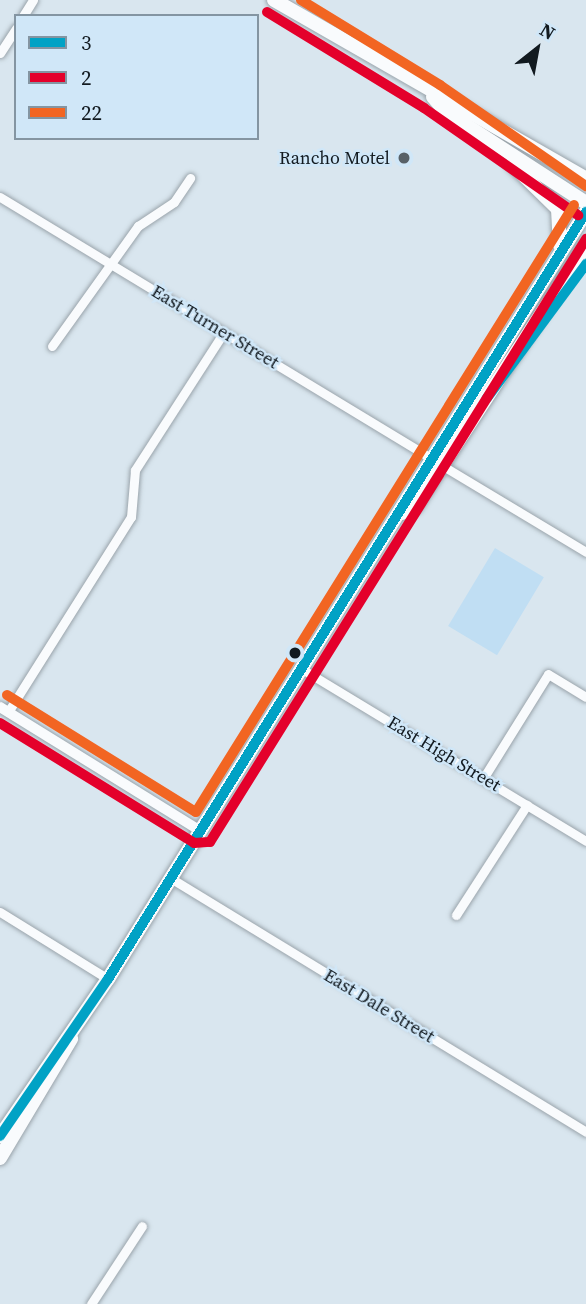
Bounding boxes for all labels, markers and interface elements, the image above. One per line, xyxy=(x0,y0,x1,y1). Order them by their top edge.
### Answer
legend xyxy=(14,14,259,140)
north arrow xyxy=(502,14,572,84)
text: N xyxy=(535,16,560,46)
text: 3 xyxy=(81,28,92,57)
text: 2 xyxy=(81,63,92,92)
text: 22 xyxy=(81,98,102,127)
place label: Rancho Motel xyxy=(279,147,390,169)
marker: Rancho Motel xyxy=(396,150,412,166)
street label: East Turner Street xyxy=(147,280,283,374)
unlabelled marker xyxy=(288,646,302,660)
street label: East High Street xyxy=(384,712,504,796)
street label: East Dale Street xyxy=(320,965,438,1047)

